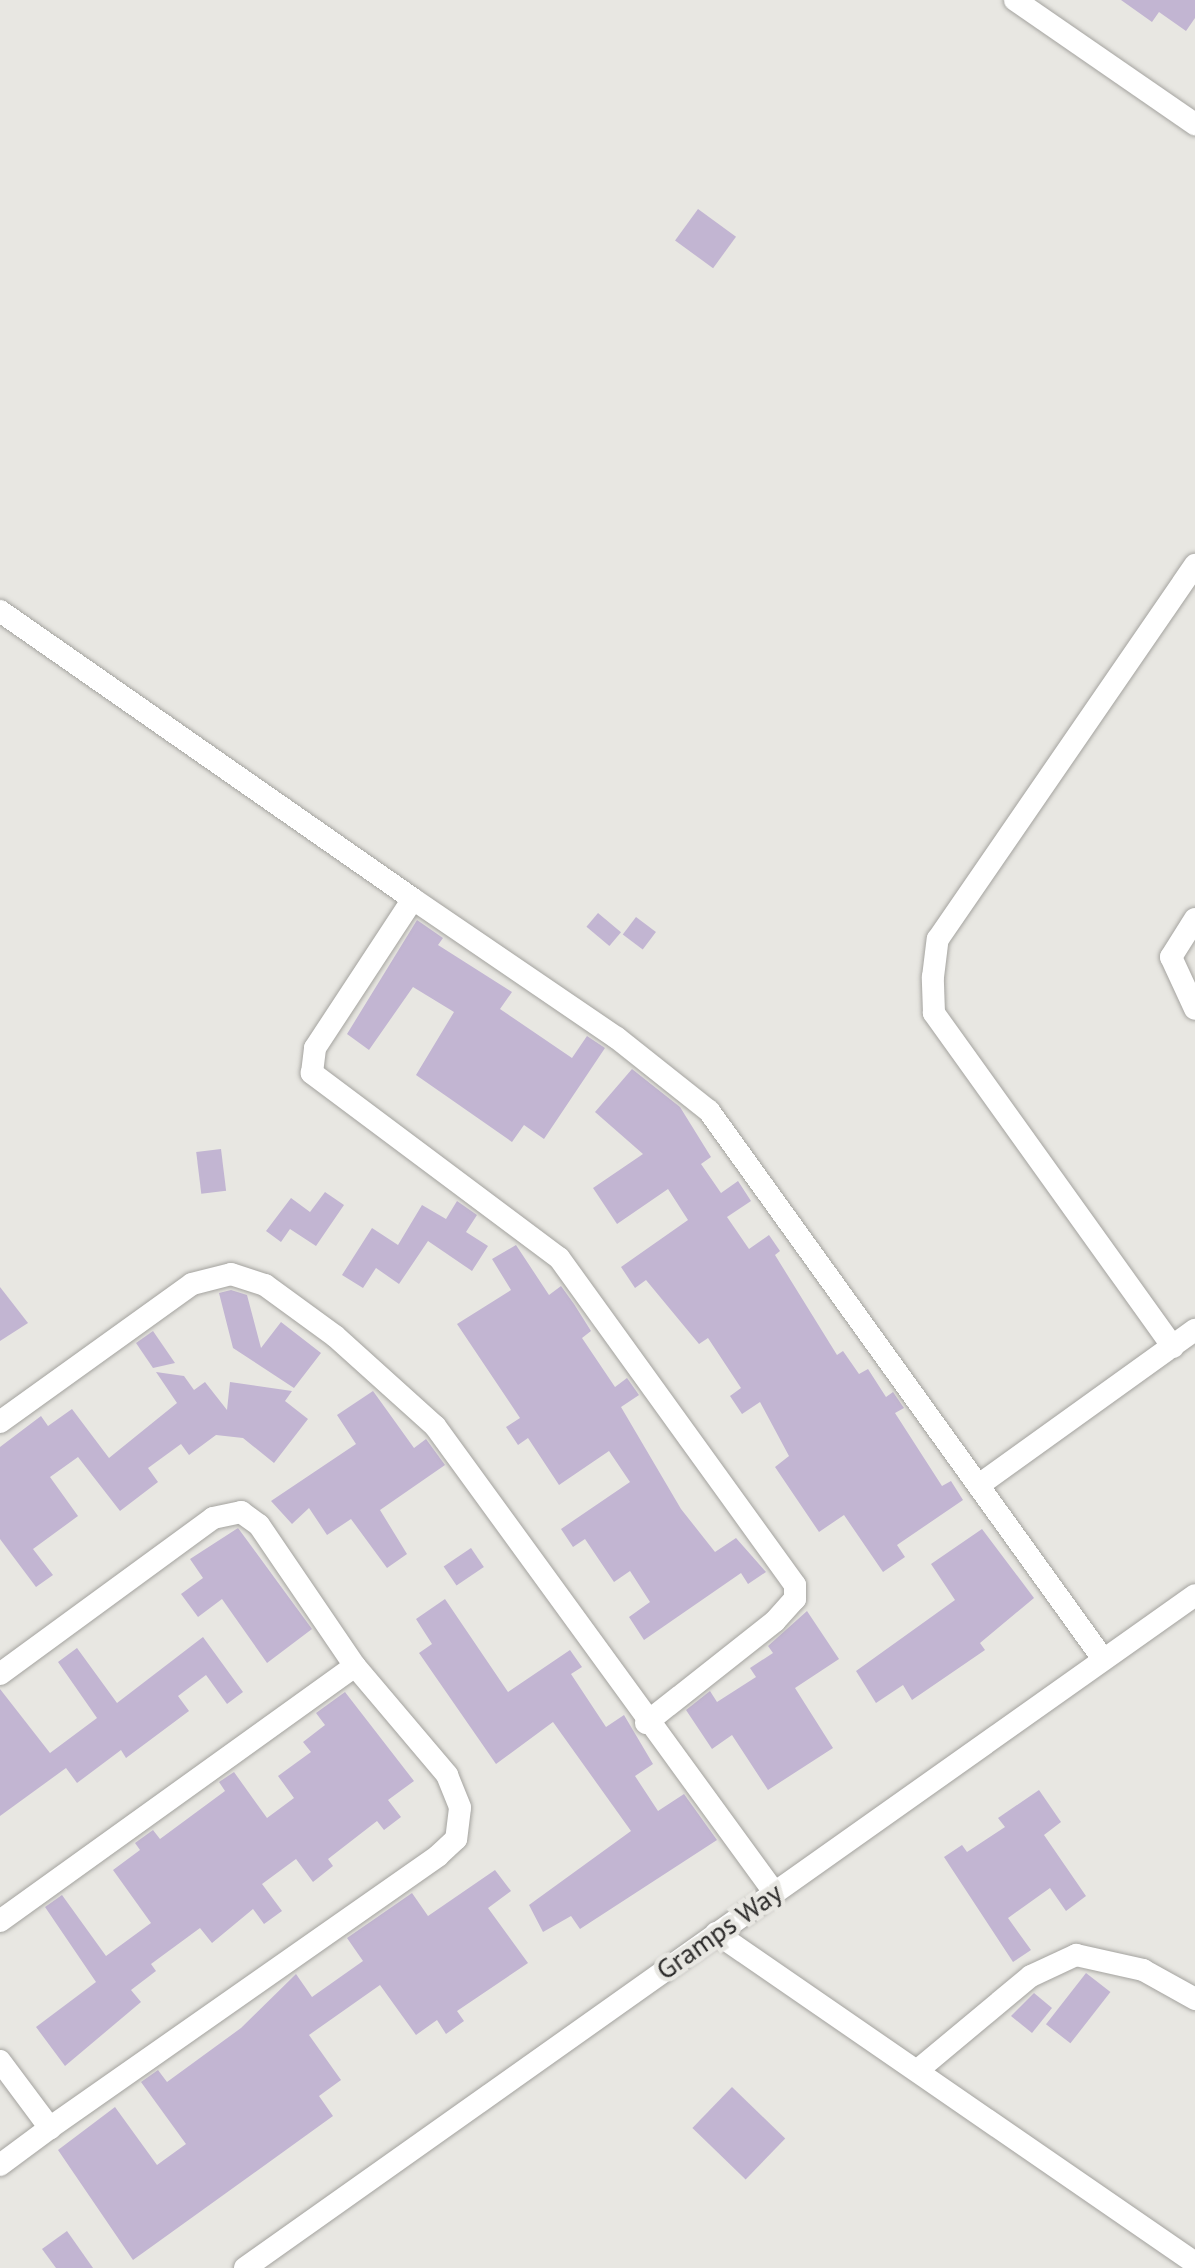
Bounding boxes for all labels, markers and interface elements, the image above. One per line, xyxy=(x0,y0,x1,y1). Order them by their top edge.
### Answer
street label: Gramps Way xyxy=(649,1875,789,1987)

